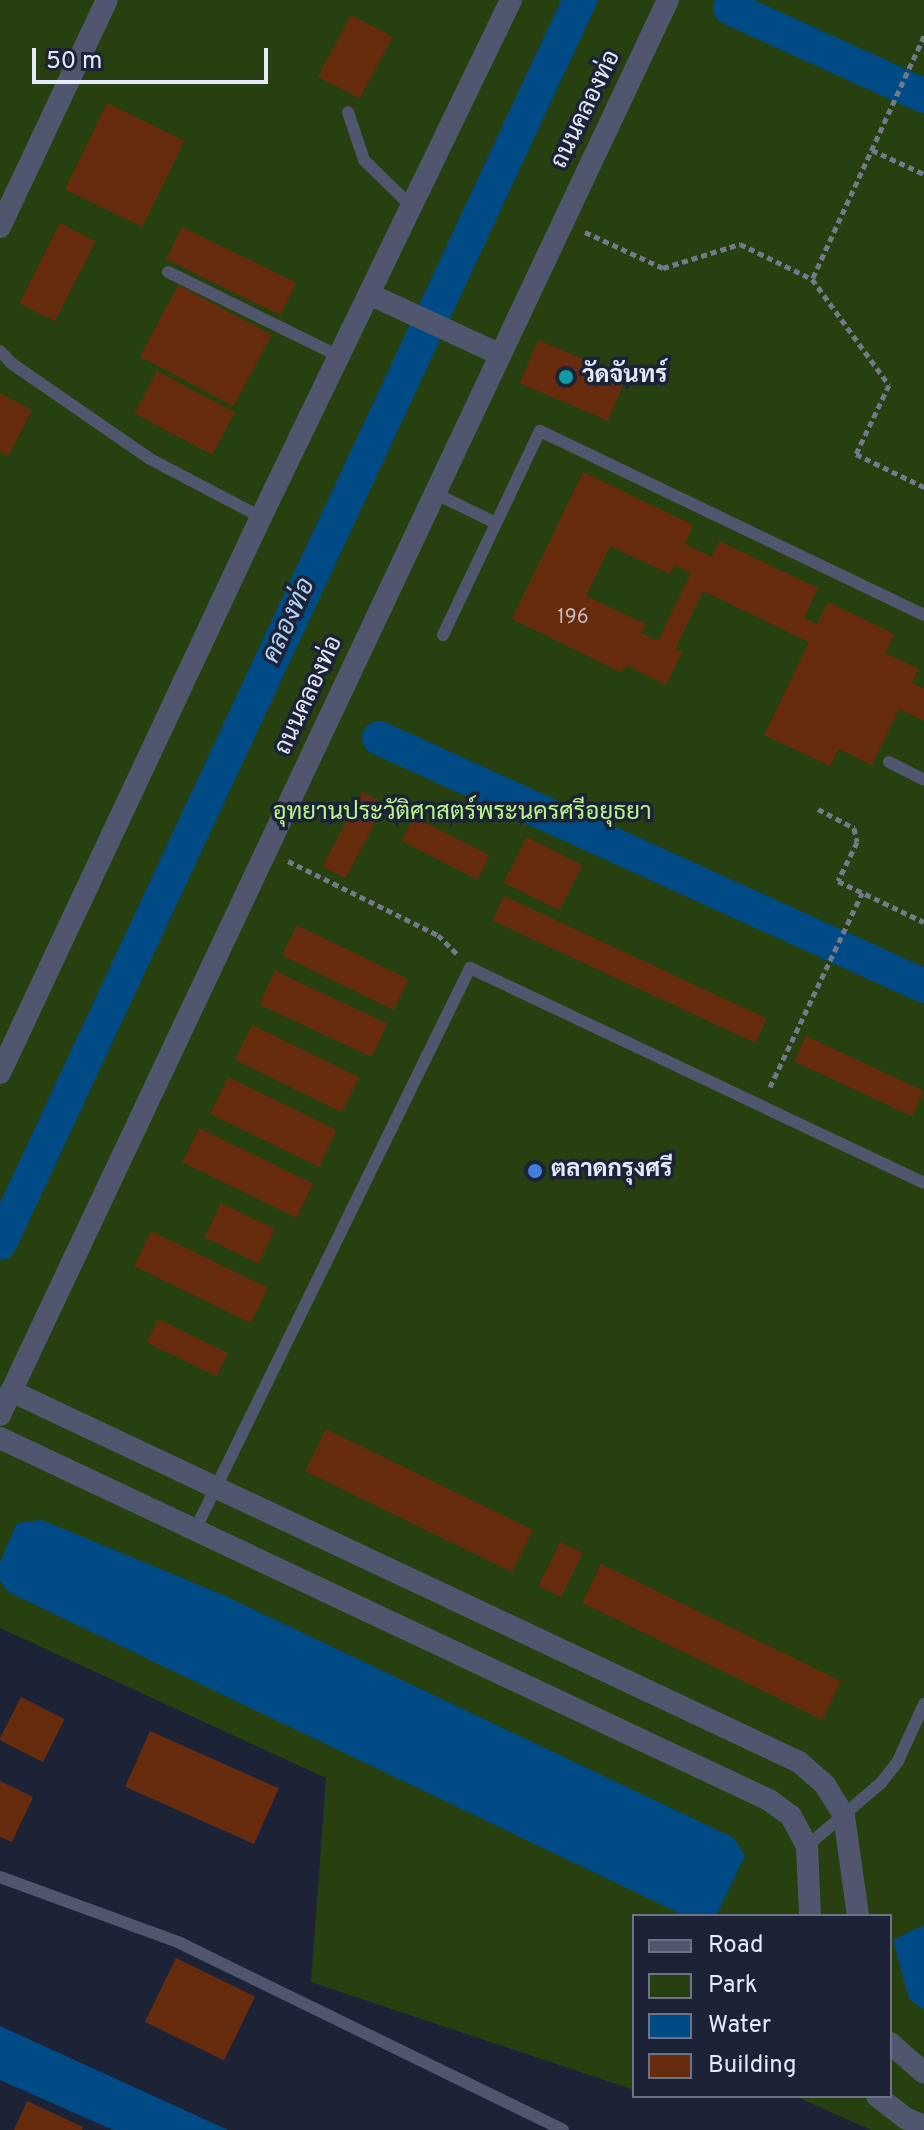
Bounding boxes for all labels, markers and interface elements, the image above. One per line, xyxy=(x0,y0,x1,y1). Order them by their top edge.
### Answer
scale bar xyxy=(36,32,272,82)
street label: ถนนคลองท่อ xyxy=(546,46,628,174)
text: 50 m xyxy=(46,47,102,77)
place label: วัดจันทร์ xyxy=(582,363,667,391)
marker: วัดจันทร์ xyxy=(557,368,575,386)
water label: คลองท่อ xyxy=(257,574,323,668)
house number: 196 xyxy=(557,606,589,630)
street label: ถนนคลองท่อ xyxy=(270,632,350,760)
park label: อุทยานประวัติศาสตร์พระนครศรีอยุธยา xyxy=(272,800,652,828)
place label: ตลาดกรุงศรี xyxy=(551,1157,672,1185)
marker: ตลาดกรุงศรี xyxy=(526,1162,544,1180)
legend xyxy=(632,1914,892,2098)
text: Road xyxy=(708,1931,764,1961)
text: Park xyxy=(708,1971,758,2001)
text: Water xyxy=(708,2011,771,2041)
text: Building xyxy=(708,2051,797,2081)

